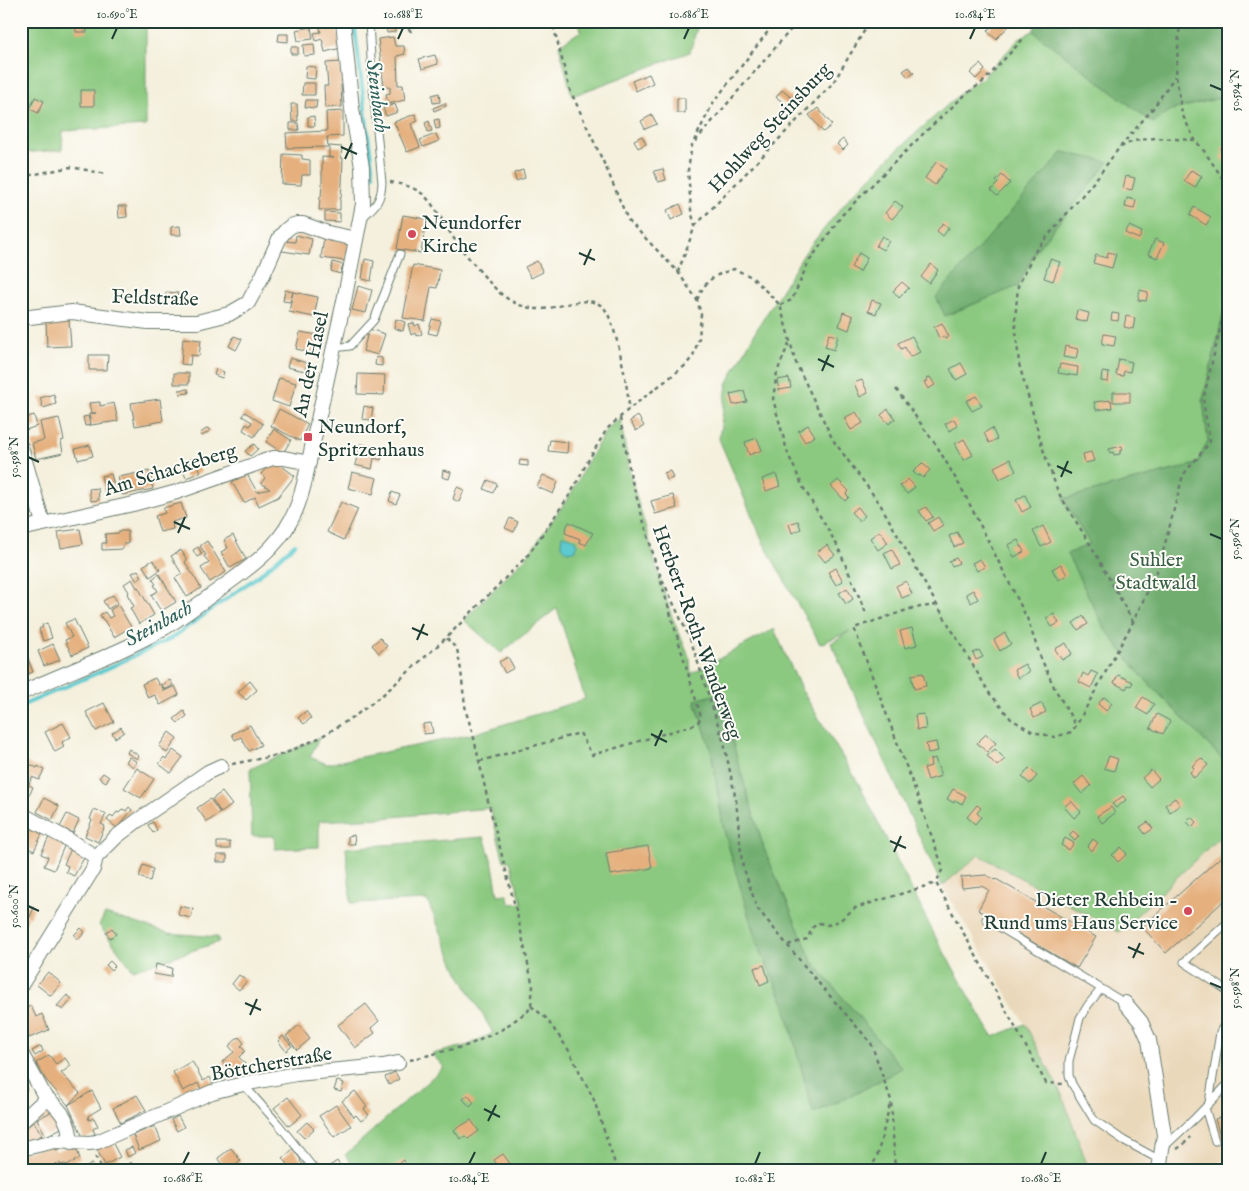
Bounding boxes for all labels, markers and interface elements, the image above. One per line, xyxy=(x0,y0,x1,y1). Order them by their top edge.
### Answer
text: 10.690°E xyxy=(96,7,138,22)
text: 10.688°E xyxy=(383,7,423,22)
text: 10.686°E xyxy=(669,7,709,22)
text: 10.684°E xyxy=(955,7,995,22)
street label: Hohlweg Steinsburg xyxy=(703,57,838,198)
water label: Steinbach xyxy=(359,58,394,134)
text: 50.594°N xyxy=(1228,68,1243,111)
place label: Neundorfer Kirche xyxy=(422,211,522,259)
marker: Neundorfer Kirche xyxy=(406,228,418,240)
street label: Feldstraße xyxy=(111,284,199,313)
street label: An der Hasel xyxy=(288,309,335,421)
place label: Neundorf, Spritzenhaus xyxy=(318,415,424,463)
marker: Neundorf, Spritzenhaus xyxy=(302,431,314,443)
text: 50.598°N xyxy=(7,436,22,478)
street label: Am Schackeberg xyxy=(100,438,241,503)
text: 50.596°N xyxy=(1228,518,1243,560)
street label: Herbert-Roth-Wanderweg xyxy=(646,522,748,744)
park label: Suhler Stadtwald xyxy=(1115,548,1197,596)
water label: Steinbach xyxy=(120,595,197,654)
text: 50.600°N xyxy=(7,883,22,928)
place label: Dieter Rehbein - Rund ums Haus Service xyxy=(983,888,1178,936)
marker: Dieter Rehbein - Rund ums Haus Service xyxy=(1182,905,1194,917)
text: 50.598°N xyxy=(1228,967,1243,1009)
street label: Böttcherstraße xyxy=(209,1042,334,1087)
text: 10.686°E xyxy=(163,1171,203,1186)
text: 10.684°E xyxy=(449,1171,489,1186)
text: 10.682°E xyxy=(735,1171,775,1186)
text: 10.680°E xyxy=(1021,1171,1061,1186)

